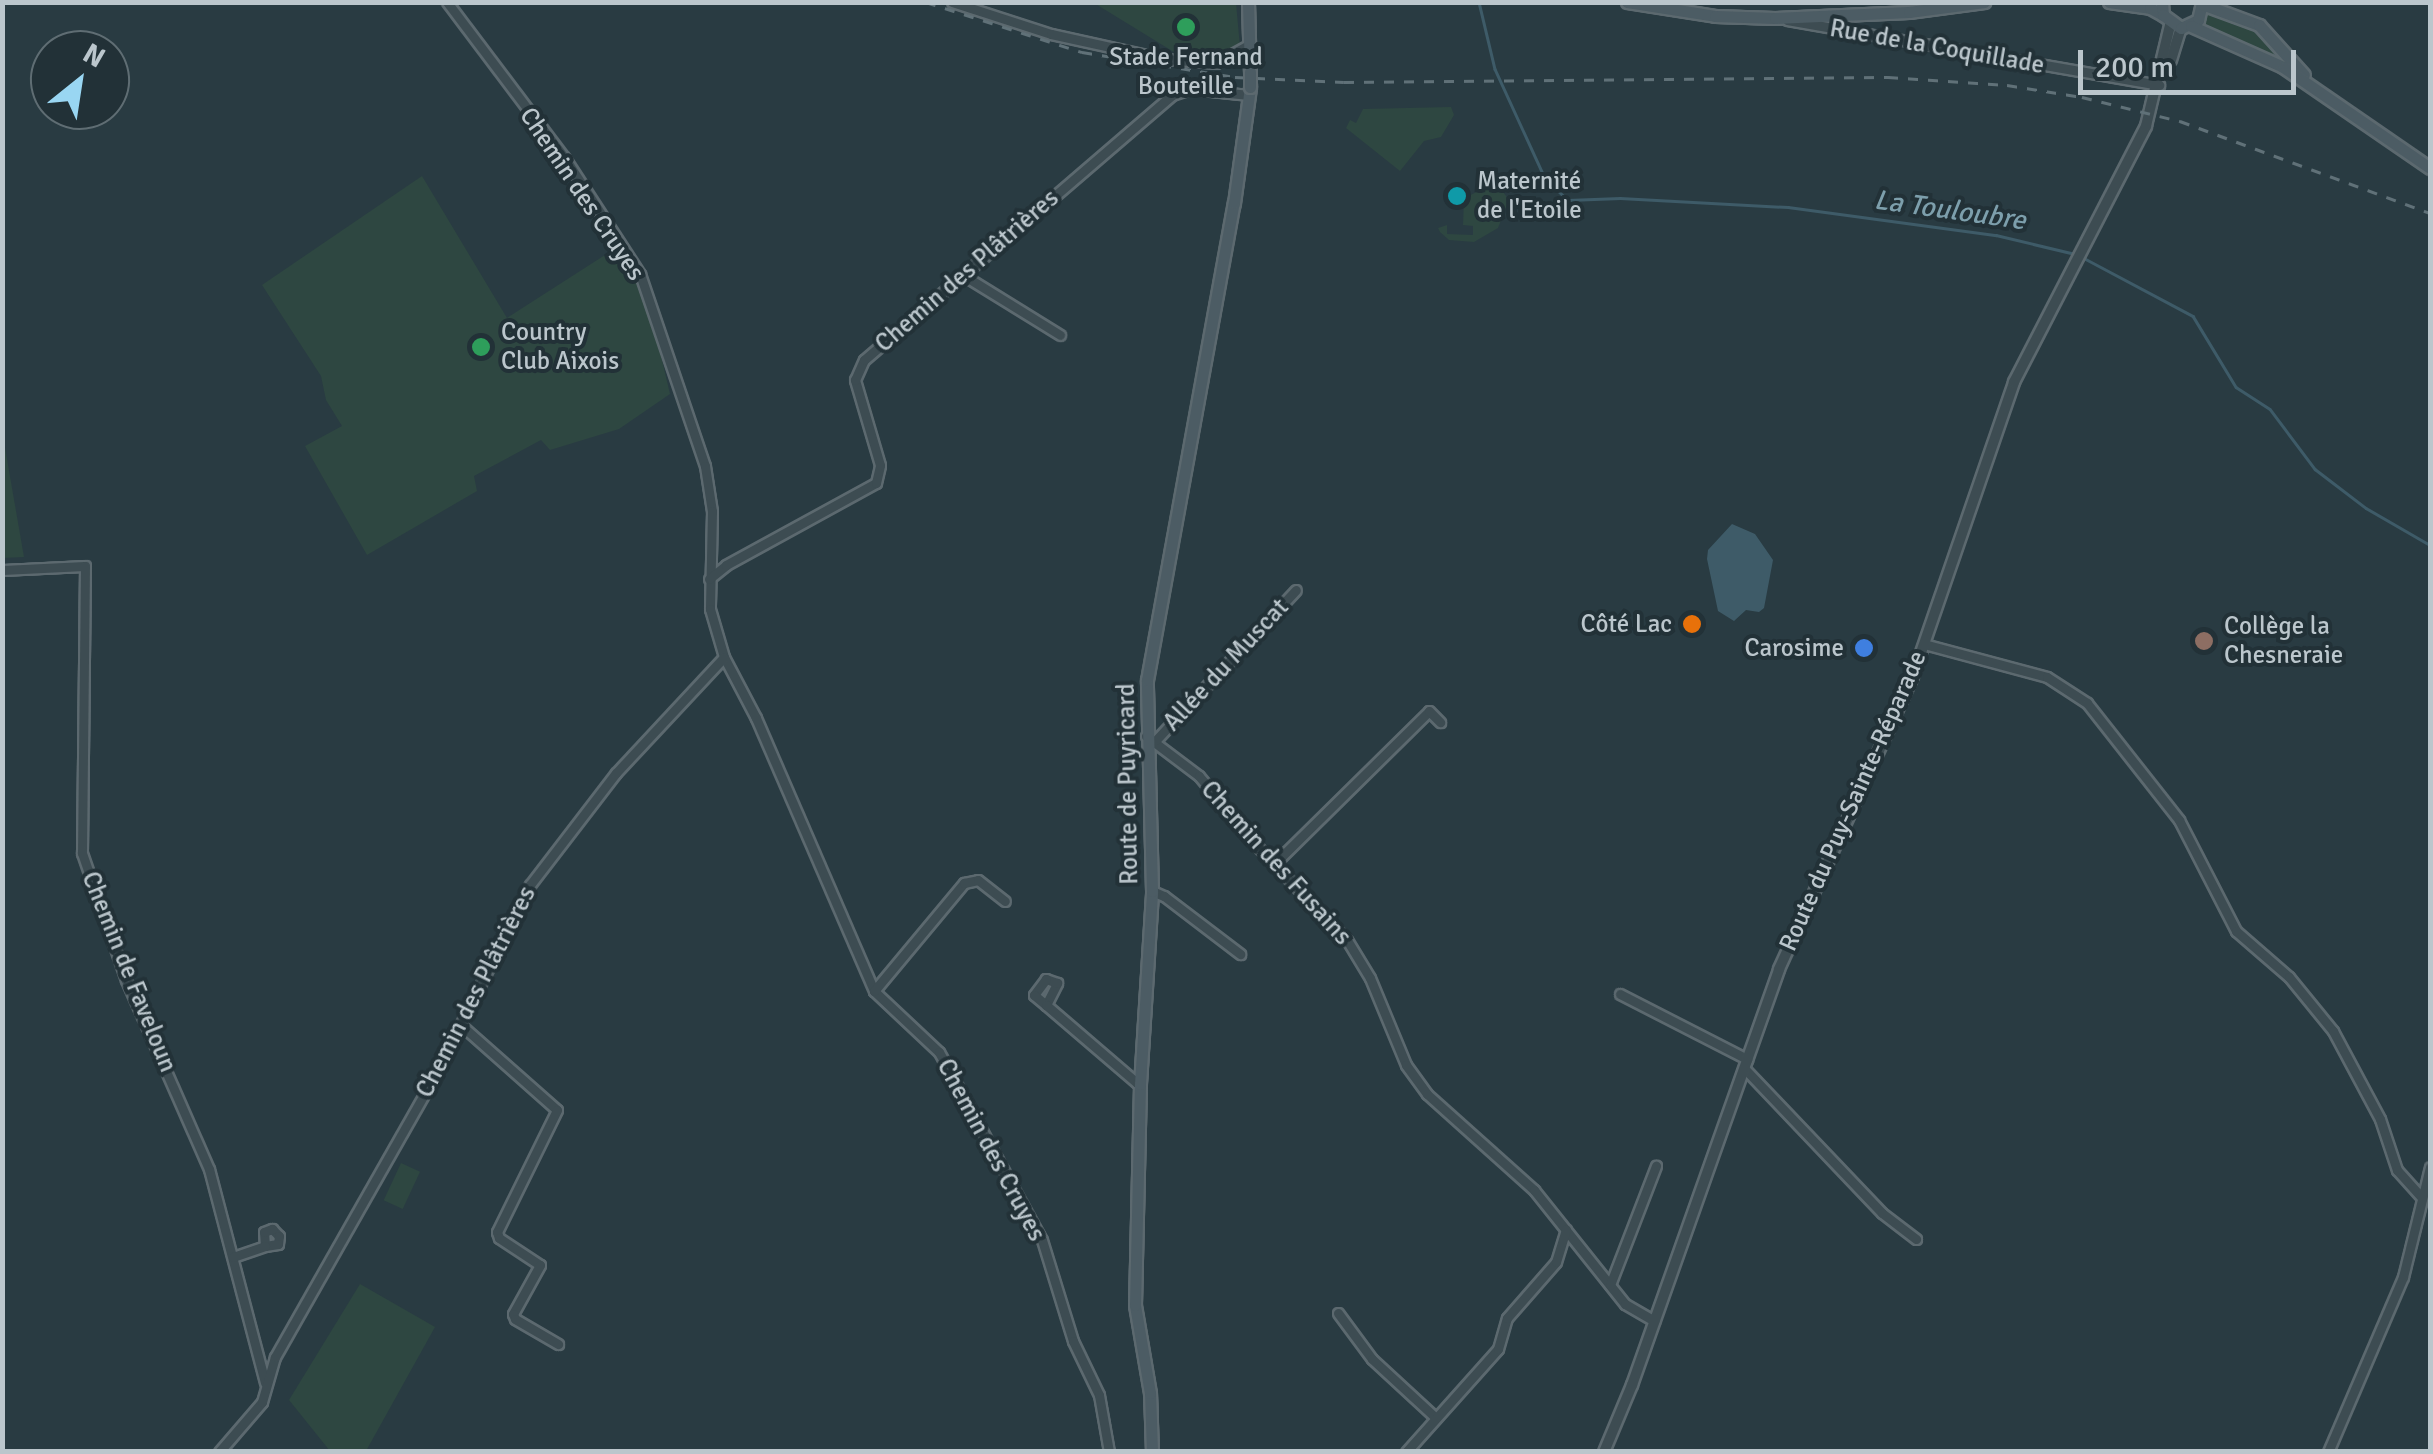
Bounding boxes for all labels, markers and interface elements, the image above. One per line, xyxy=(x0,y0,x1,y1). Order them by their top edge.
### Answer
street label: Rue de la Coquillade xyxy=(1827,13,2047,81)
marker: Stade Fernand Bouteille xyxy=(1175,16,1197,38)
north arrow xyxy=(30,30,130,130)
scale bar xyxy=(2083,30,2300,92)
text: N xyxy=(77,36,111,75)
place label: Stade Fernand Bouteille xyxy=(1109,43,1263,102)
text: 200 m xyxy=(2095,49,2174,86)
street label: Chemin des Cruyes xyxy=(513,102,651,286)
place label: Maternité de l'Etoile xyxy=(1477,167,1582,226)
street label: Chemin des Plâtrières xyxy=(869,183,1065,359)
water label: La Touloubre xyxy=(1872,183,2028,237)
marker: Maternité de l'Etoile xyxy=(1446,185,1468,207)
place label: Country Club Aixois xyxy=(501,318,619,377)
marker: Country Club Aixois xyxy=(470,336,492,358)
street label: Allée du Muscat xyxy=(1157,593,1295,737)
place label: Côté Lac xyxy=(1581,609,1672,639)
place label: Collège la Chesneraie xyxy=(2224,612,2343,671)
marker: Côté Lac xyxy=(1681,613,1703,635)
marker: Collège la Chesneraie xyxy=(2193,630,2215,652)
place label: Carosime xyxy=(1744,633,1844,663)
marker: Carosime xyxy=(1853,637,1875,659)
street label: Route du Puy-Sainte-Réparade xyxy=(1773,646,1933,956)
street label: Route de Puyricard xyxy=(1111,683,1145,885)
street label: Chemin des Fusains xyxy=(1194,775,1358,951)
street label: Chemin de Faveloun xyxy=(75,867,183,1077)
street label: Chemin des Plâtrières xyxy=(410,881,542,1103)
street label: Chemin des Cruyes xyxy=(930,1054,1052,1246)

